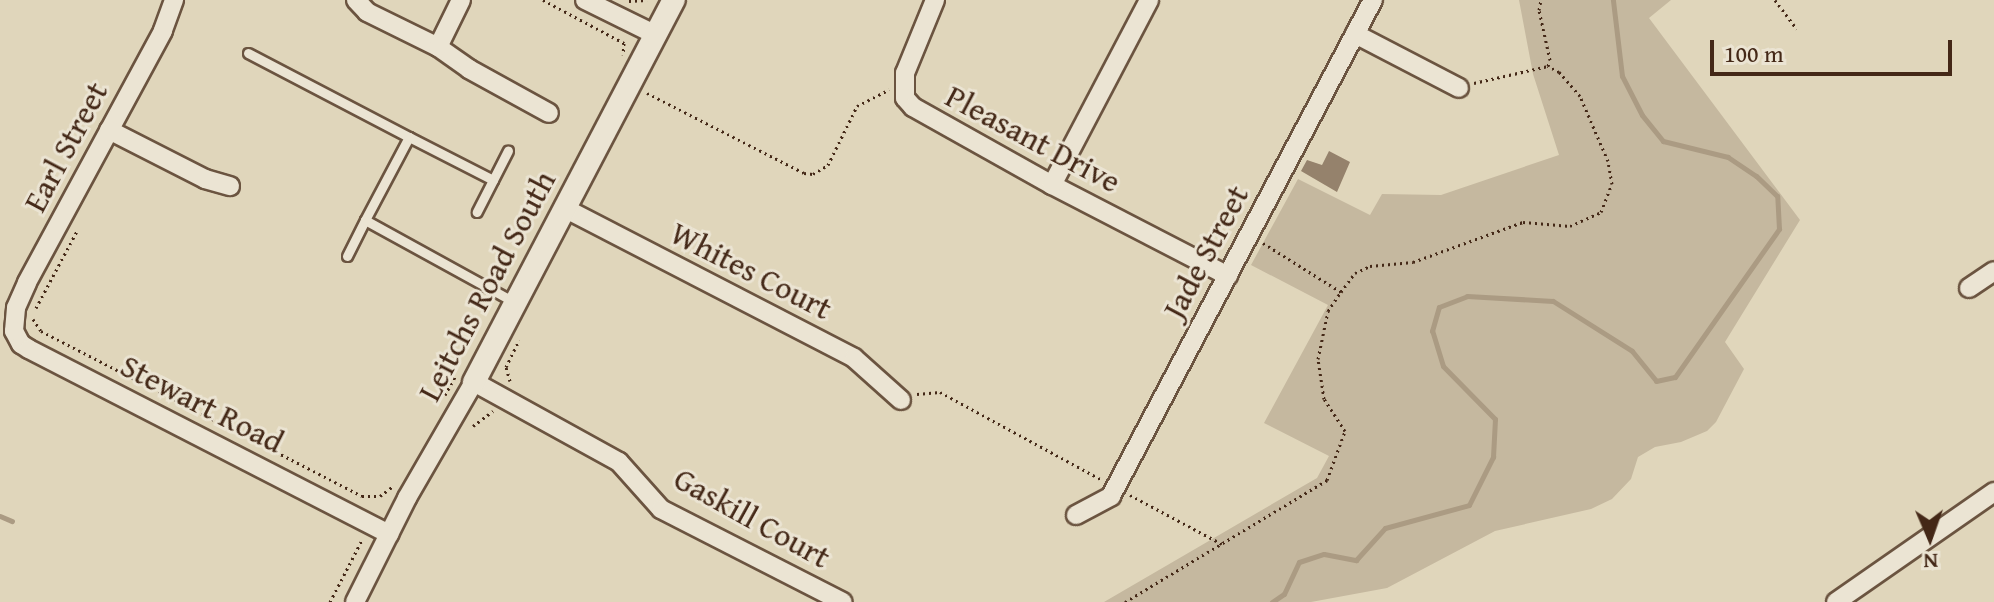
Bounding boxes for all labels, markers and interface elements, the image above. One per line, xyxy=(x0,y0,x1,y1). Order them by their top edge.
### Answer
scale bar xyxy=(1714,24,1956,74)
text: 100 m xyxy=(1724,36,1784,71)
street label: Earl Street xyxy=(16,76,116,218)
street label: Pleasant Drive xyxy=(939,77,1127,201)
street label: Leitchs Road South xyxy=(410,164,564,408)
street label: Jade Street xyxy=(1155,179,1257,325)
street label: Whites Court xyxy=(664,214,838,328)
street label: Stewart Road xyxy=(114,347,290,461)
street label: Gaskill Court xyxy=(667,459,837,577)
north arrow xyxy=(1890,498,1970,578)
text: N xyxy=(1923,546,1939,578)

